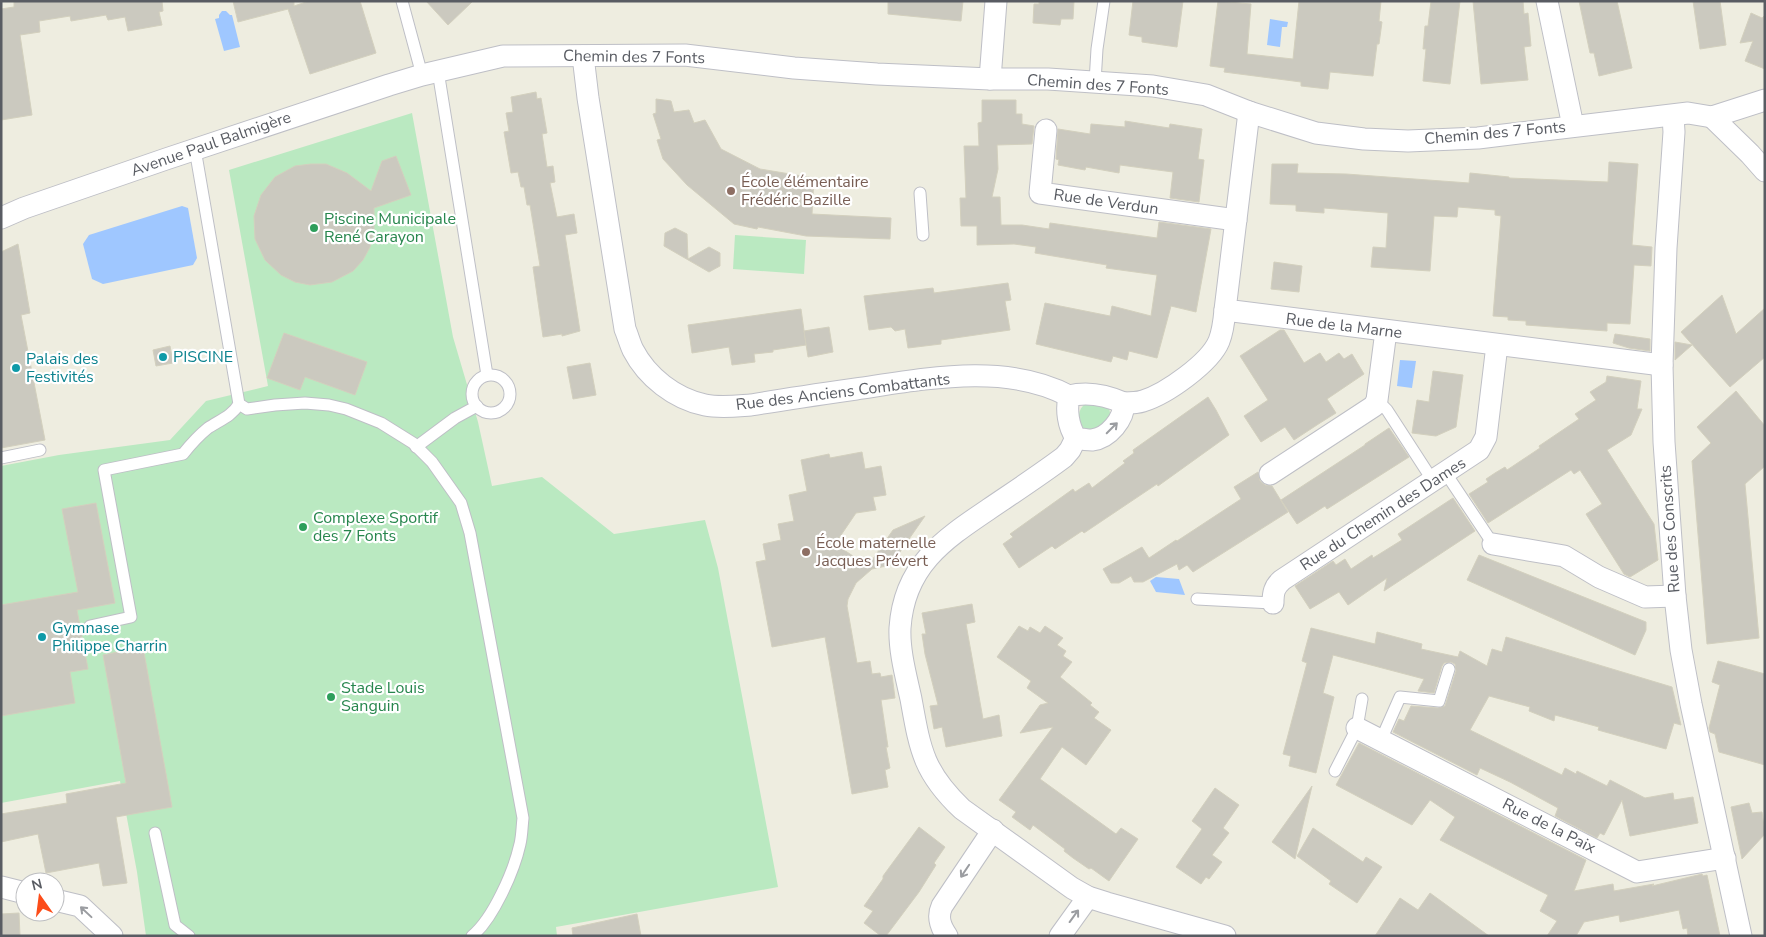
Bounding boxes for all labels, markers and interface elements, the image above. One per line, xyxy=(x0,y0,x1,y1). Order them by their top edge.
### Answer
street label: Chemin des 7 Fonts xyxy=(563,45,705,69)
street label: Chemin des 7 Fonts xyxy=(1026,69,1170,101)
street label: Avenue Paul Balmigère xyxy=(128,106,294,182)
street label: Chemin des 7 Fonts xyxy=(1423,116,1567,150)
place label: École élémentaire Frédéric Bazille xyxy=(741,171,869,211)
street label: Rue de Verdun xyxy=(1052,184,1160,220)
marker: École élémentaire Frédéric Bazille xyxy=(725,185,737,197)
place label: Piscine Municipale René Carayon xyxy=(324,208,456,248)
marker: Piscine Municipale René Carayon xyxy=(308,222,320,234)
street label: Rue de la Marne xyxy=(1285,308,1403,344)
place label: PISCINE xyxy=(173,346,233,368)
place label: Palais des Festivités xyxy=(26,348,99,388)
marker: PISCINE xyxy=(157,351,169,363)
marker: Palais des Festivités xyxy=(10,362,22,374)
street label: Rue des Anciens Combattants xyxy=(735,368,951,416)
one-way arrow xyxy=(1106,422,1118,434)
street label: Rue du Chemin des Dames xyxy=(1296,452,1470,576)
street label: Rue des Conscrits xyxy=(1655,464,1685,594)
place label: Complexe Sportif des 7 Fonts xyxy=(313,507,439,547)
marker: Complexe Sportif des 7 Fonts xyxy=(297,521,309,533)
place label: École maternelle Jacques Prévert xyxy=(815,532,936,572)
marker: École maternelle Jacques Prévert xyxy=(800,546,812,558)
place label: Gymnase Philippe Charrin xyxy=(52,617,167,657)
marker: Gymnase Philippe Charrin xyxy=(36,631,48,643)
place label: Stade Louis Sanguin xyxy=(341,677,425,717)
marker: Stade Louis Sanguin xyxy=(325,691,337,703)
street label: Rue de la Paix xyxy=(1499,793,1600,859)
one-way arrow xyxy=(960,864,971,878)
north arrow xyxy=(15,872,65,922)
text: N xyxy=(30,874,44,895)
one-way arrow xyxy=(80,906,93,918)
one-way arrow xyxy=(1069,909,1079,923)

